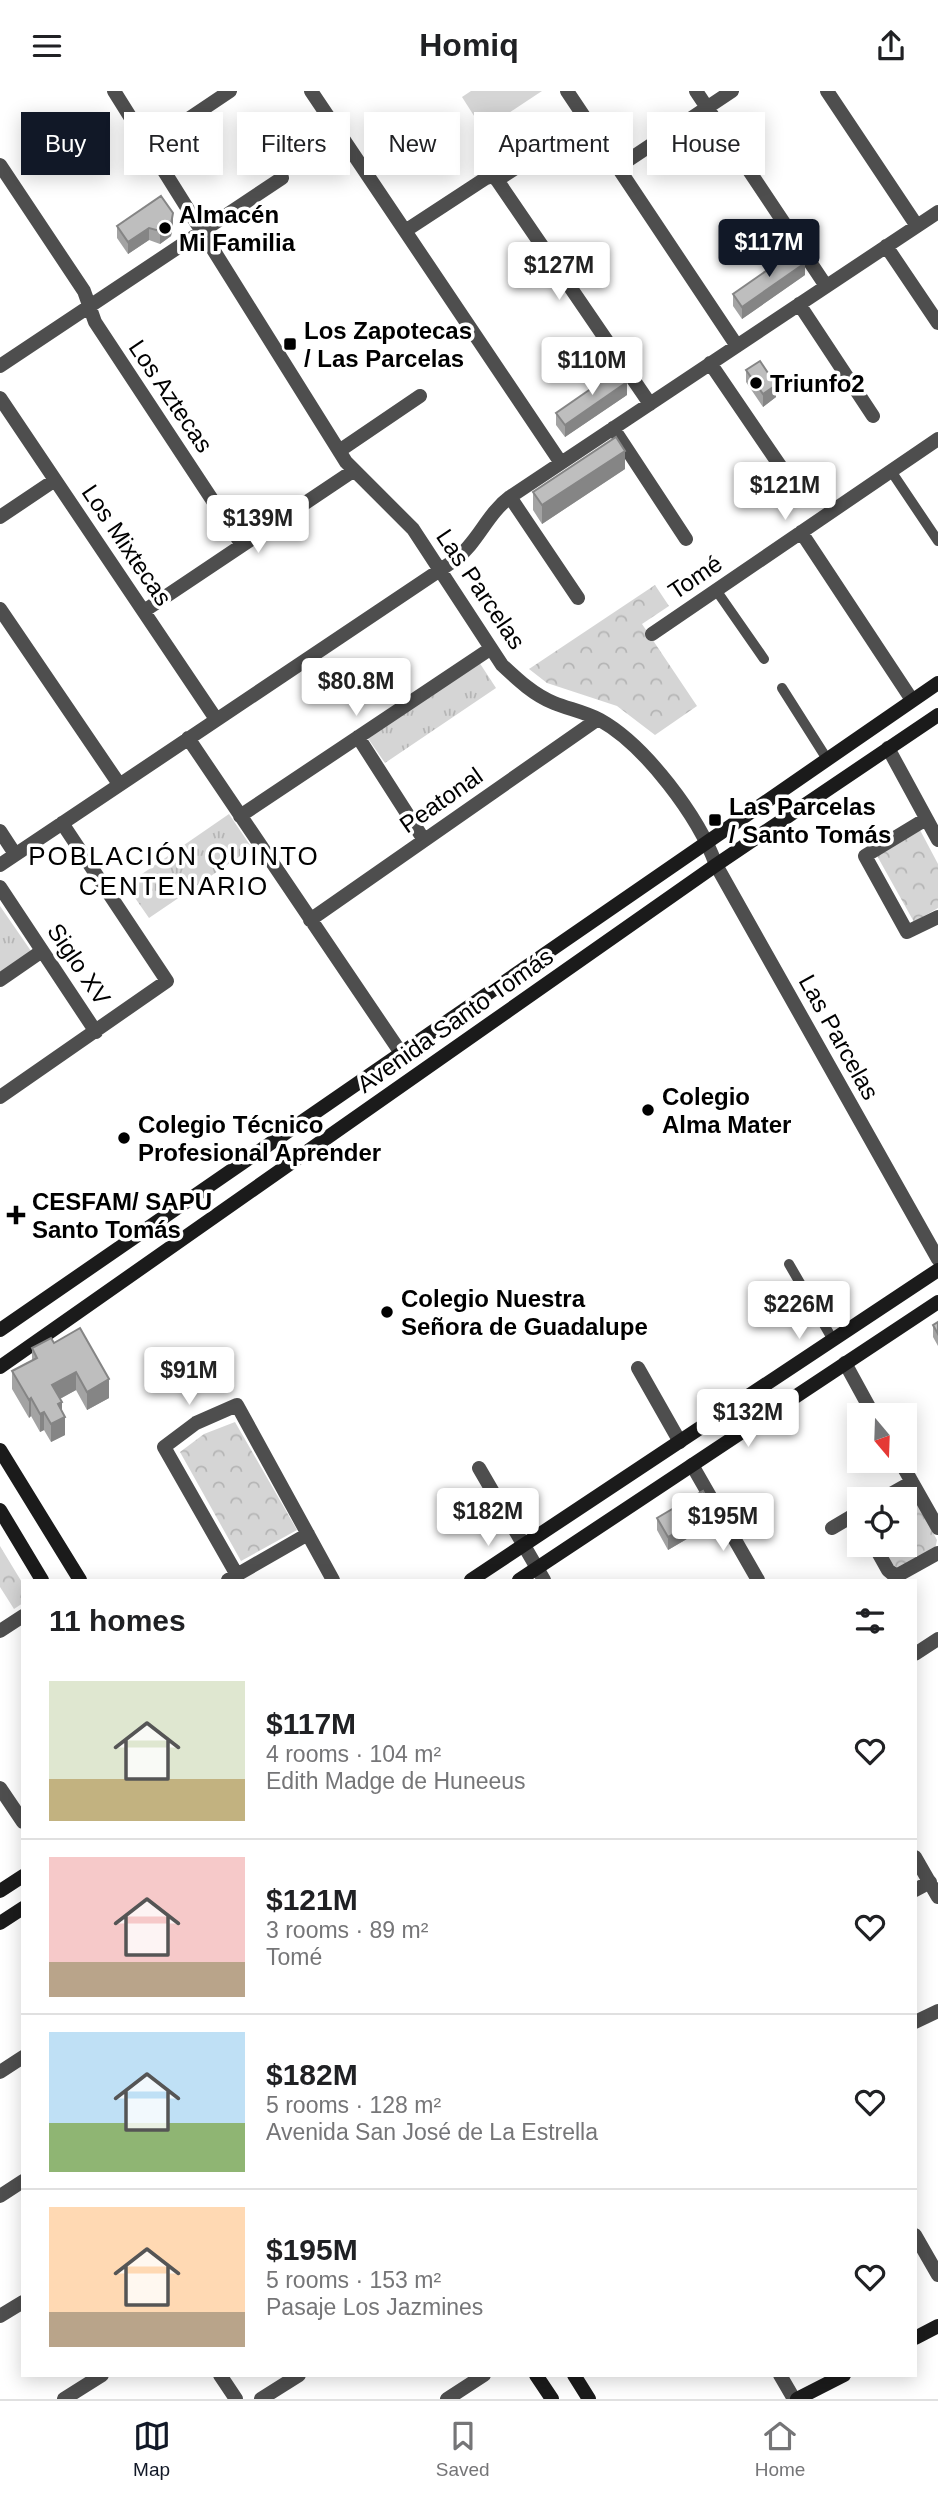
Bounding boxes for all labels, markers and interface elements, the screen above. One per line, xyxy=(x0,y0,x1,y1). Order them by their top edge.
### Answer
icon: menu xyxy=(28,27,66,65)
text: Homiq xyxy=(419,27,519,63)
icon: share xyxy=(872,27,910,65)
chip: Buy xyxy=(21,112,110,175)
chip: Rent xyxy=(124,112,223,175)
chip: Filters xyxy=(237,112,350,175)
chip: New xyxy=(364,112,460,175)
chip: Apartment xyxy=(474,112,633,175)
chip: House xyxy=(647,112,765,175)
place label: Almacén Mi Familia xyxy=(179,201,296,256)
pin: $117M xyxy=(720,219,818,279)
marker: Almacén Mi Familia xyxy=(157,220,173,236)
text: $117M xyxy=(734,229,804,255)
pin: $127M xyxy=(510,243,608,302)
text: $127M xyxy=(524,252,594,278)
place label: Los Zapotecas / Las Parcelas xyxy=(304,317,472,372)
street label: Los Aztecas xyxy=(124,335,218,457)
marker: Los Zapotecas / Las Parcelas xyxy=(282,336,298,352)
pin: $110M xyxy=(543,337,641,397)
text: $110M xyxy=(557,347,627,373)
place label: Triunfo2 xyxy=(770,370,865,397)
marker: Triunfo2 xyxy=(748,375,764,391)
pin: $121M xyxy=(736,463,834,522)
text: $121M xyxy=(750,472,820,498)
street label: Los Mixtecas xyxy=(77,479,177,611)
pin: $139M xyxy=(209,496,307,555)
text: $139M xyxy=(223,505,293,531)
street label: Las Parcelas xyxy=(431,524,531,654)
street label: Tomé xyxy=(663,549,727,605)
pin: $80.8M xyxy=(299,659,413,718)
text: $80.8M xyxy=(318,668,394,694)
street label: Peatonal xyxy=(394,762,488,838)
place label: Las Parcelas / Santo Tomás xyxy=(729,793,891,848)
marker: Las Parcelas / Santo Tomás xyxy=(707,812,723,828)
district label: POBLACIÓN QUINTO CENTENARIO xyxy=(28,841,320,901)
street label: Siglo XV xyxy=(42,918,116,1010)
street label: Avenida Santo Tomás xyxy=(352,942,558,1098)
street label: Las Parcelas xyxy=(794,970,884,1104)
place label: Colegio Alma Mater xyxy=(662,1083,791,1138)
marker: Colegio Alma Mater xyxy=(640,1102,656,1118)
place label: Colegio Técnico Profesional Aprender xyxy=(138,1111,381,1166)
marker: Colegio Técnico Profesional Aprender xyxy=(116,1130,132,1146)
place label: CESFAM/ SAPU Santo Tomás xyxy=(32,1188,212,1243)
marker: CESFAM/ SAPU Santo Tomás xyxy=(6,1205,26,1225)
pin: $226M xyxy=(750,1281,848,1341)
place label: Colegio Nuestra Señora de Guadalupe xyxy=(401,1285,648,1340)
text: $226M xyxy=(764,1291,834,1317)
marker: Colegio Nuestra Señora de Guadalupe xyxy=(379,1304,395,1320)
pin: $91M xyxy=(148,1347,230,1407)
text: $91M xyxy=(160,1357,218,1383)
pin: $132M xyxy=(699,1389,797,1449)
text: $132M xyxy=(713,1399,783,1425)
north arrow xyxy=(847,1403,917,1473)
map controls xyxy=(847,1403,917,1557)
button: locate xyxy=(847,1487,917,1557)
pin: $182M xyxy=(439,1489,537,1548)
pin: $195M xyxy=(674,1493,772,1553)
text: $182M xyxy=(453,1498,523,1524)
text: $195M xyxy=(688,1503,758,1529)
icon: filters xyxy=(851,1602,889,1640)
text: 11 homes xyxy=(49,1604,186,1637)
text: $117M xyxy=(266,1707,356,1740)
icon: home xyxy=(105,1709,189,1793)
icon: heart xyxy=(851,1732,889,1770)
text: 4 rooms · 104 m² xyxy=(266,1741,441,1767)
text: Edith Madge de Huneeus xyxy=(266,1768,526,1794)
text: $121M xyxy=(266,1883,358,1916)
icon: home xyxy=(105,1885,189,1969)
icon: heart xyxy=(851,1908,889,1946)
text: 3 rooms · 89 m² xyxy=(266,1917,428,1943)
text: Tomé xyxy=(266,1944,322,1970)
text: $182M xyxy=(266,2058,358,2091)
icon: home xyxy=(105,2060,189,2144)
icon: heart xyxy=(851,2083,889,2121)
text: 5 rooms · 128 m² xyxy=(266,2092,441,2118)
text: Avenida San José de La Estrella xyxy=(266,2119,598,2145)
text: $195M xyxy=(266,2233,358,2266)
icon: home xyxy=(105,2235,189,2319)
icon: heart xyxy=(851,2258,889,2296)
text: 5 rooms · 153 m² xyxy=(266,2267,441,2293)
text: Pasaje Los Jazmines xyxy=(266,2294,483,2320)
tab: Map xyxy=(133,2417,171,2481)
tab: Saved xyxy=(436,2417,490,2481)
tab: Home xyxy=(755,2417,805,2481)

